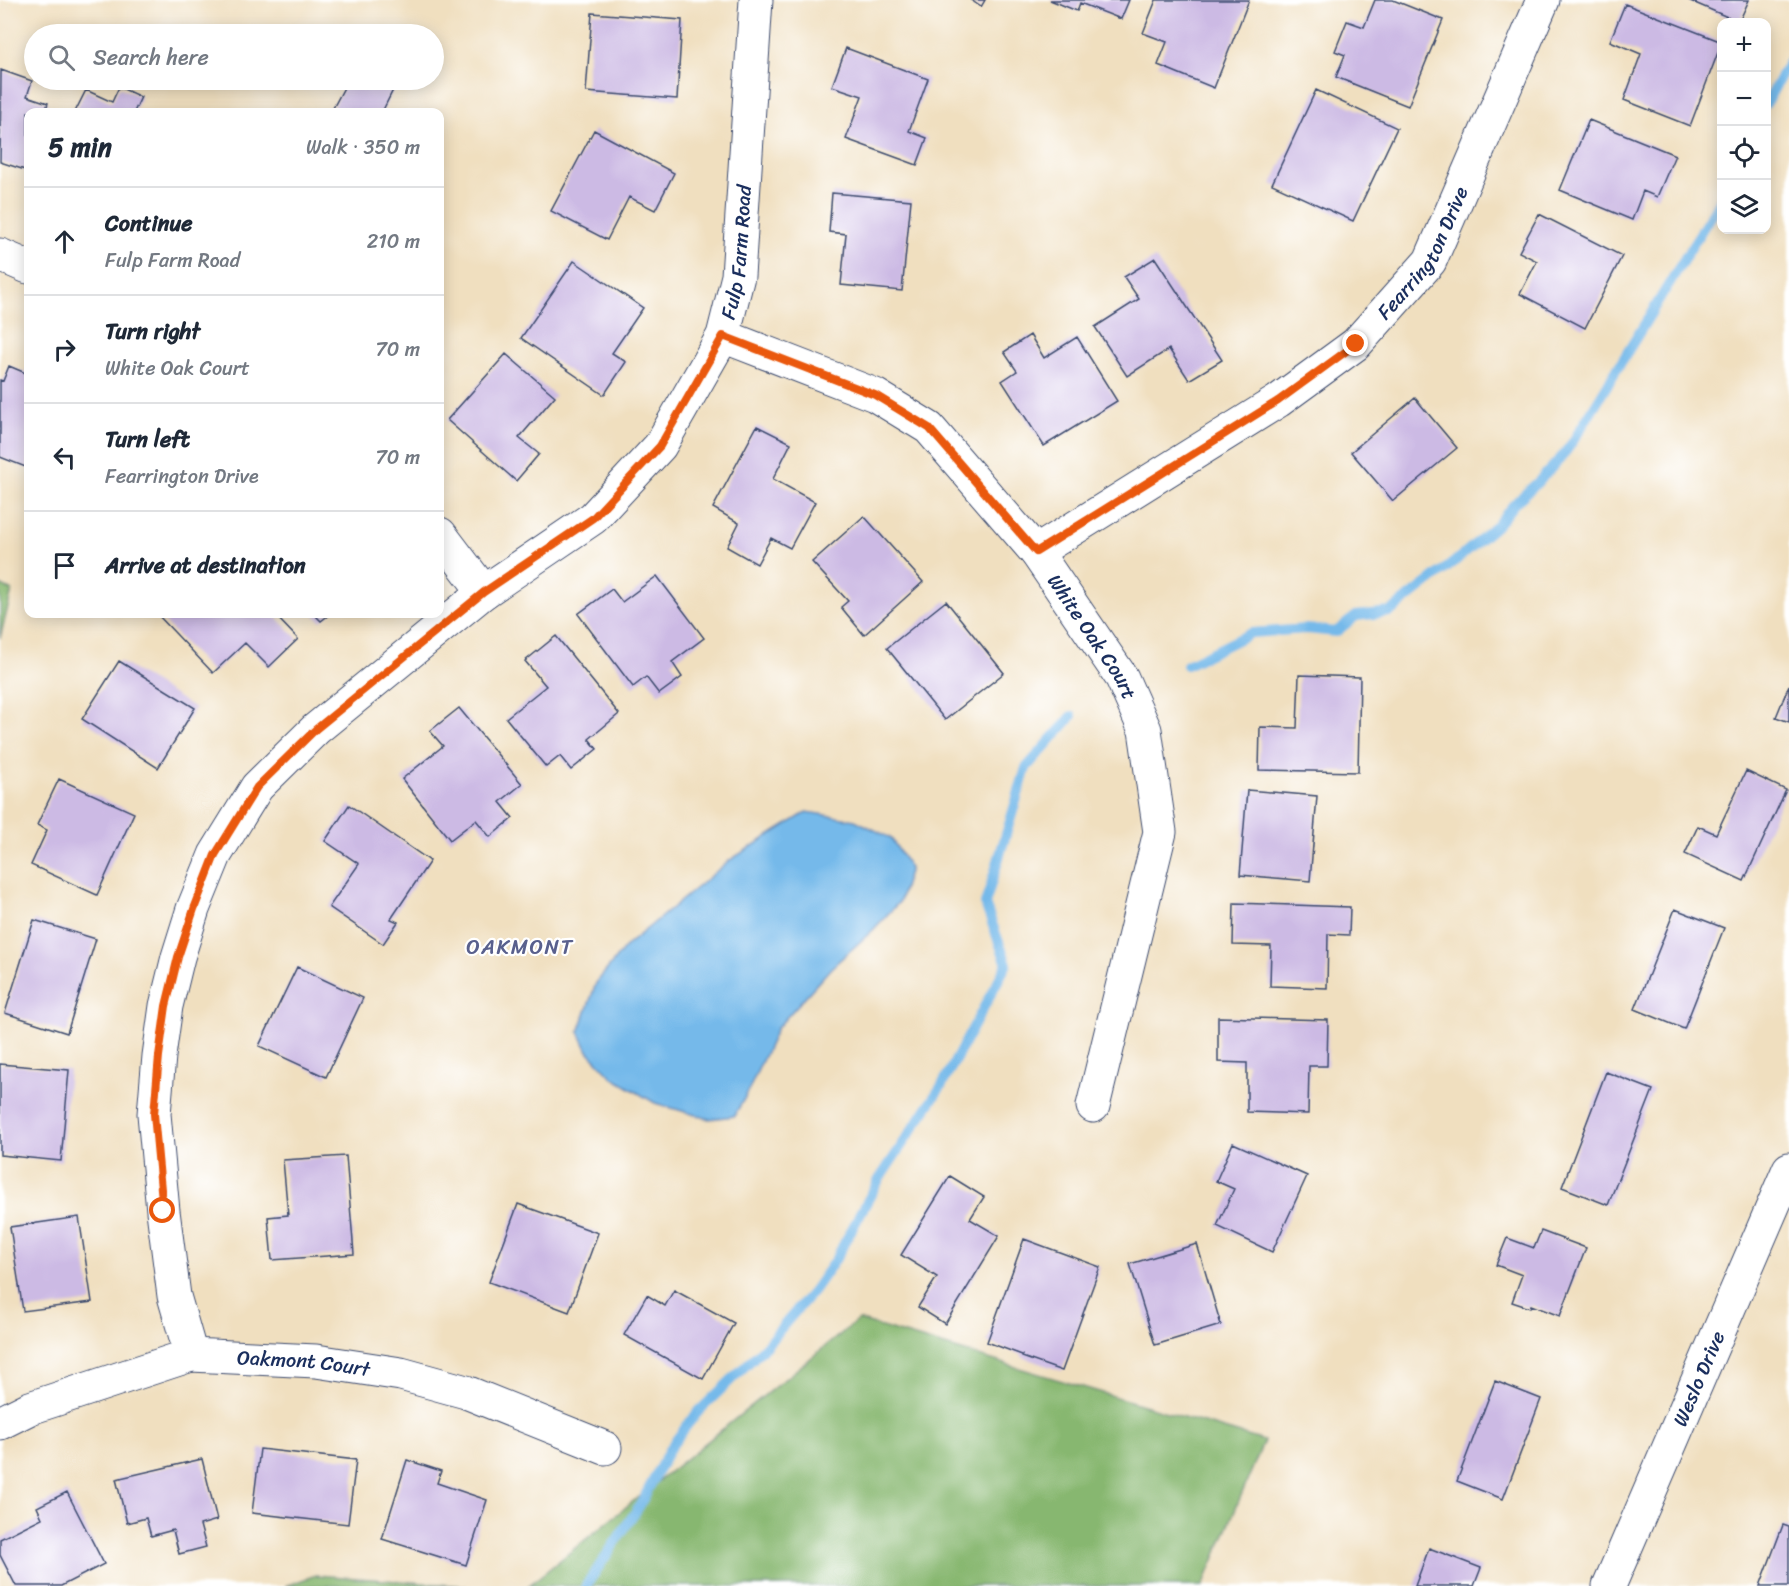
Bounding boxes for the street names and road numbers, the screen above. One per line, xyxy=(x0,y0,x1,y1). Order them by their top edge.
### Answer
street label: Fearrington Drive xyxy=(1368,180,1478,328)
street label: Fulp Farm Road xyxy=(710,182,761,323)
street label: White Oak Court xyxy=(1038,566,1147,705)
street label: Weslo Drive xyxy=(1662,1325,1735,1432)
street label: Oakmont Court xyxy=(236,1340,373,1387)

